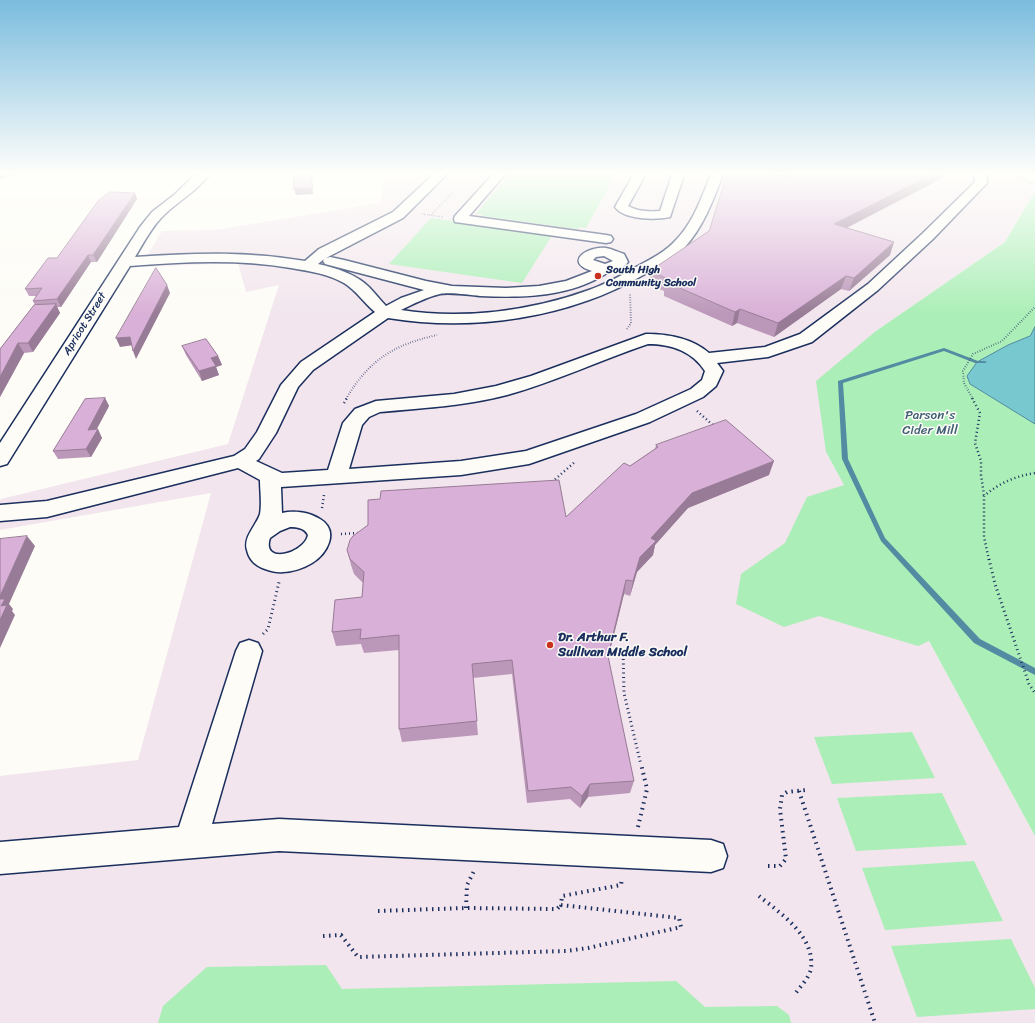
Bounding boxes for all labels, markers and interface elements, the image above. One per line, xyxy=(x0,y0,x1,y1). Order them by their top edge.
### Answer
place label: South High Community School xyxy=(606,263,696,289)
marker: South High Community School xyxy=(593,271,603,281)
street label: Apricot Street xyxy=(61,290,109,358)
park label: Parson's Cider Mill xyxy=(902,408,958,439)
place label: Dr. Arthur F. Sullivan Middle School xyxy=(558,630,687,661)
marker: Dr. Arthur F. Sullivan Middle School xyxy=(545,640,555,650)

